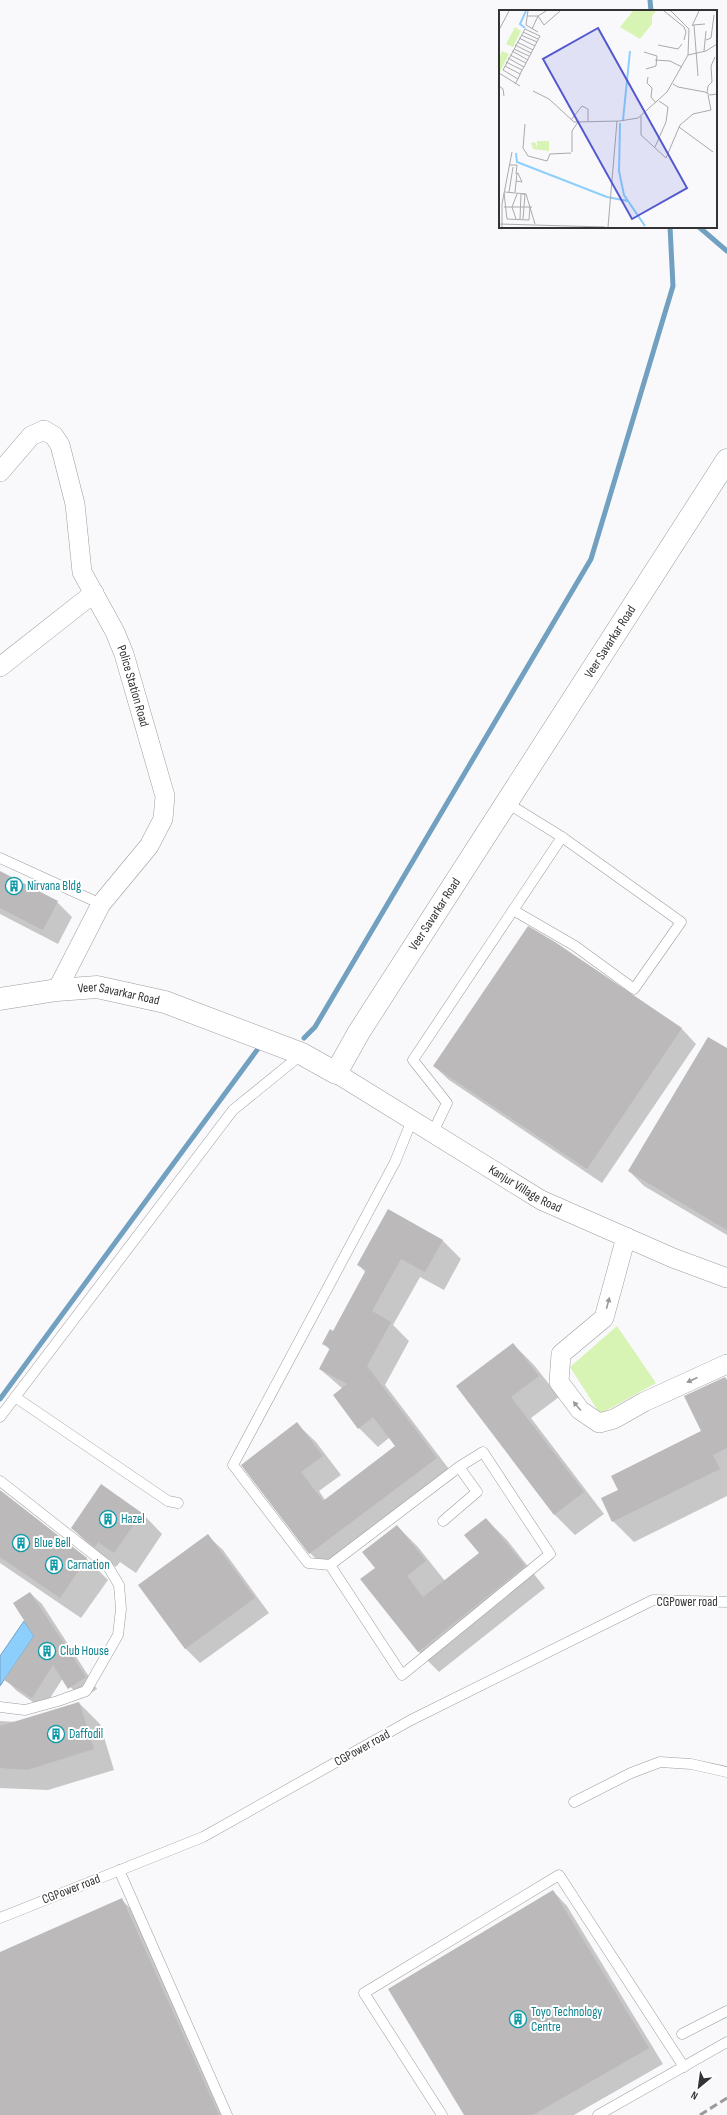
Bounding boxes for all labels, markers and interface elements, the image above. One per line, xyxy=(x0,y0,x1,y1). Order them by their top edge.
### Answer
inset map xyxy=(499,10,717,228)
street label: Veer Savarkar Road xyxy=(581,602,639,681)
street label: Police Station Road xyxy=(113,643,153,729)
street label: Veer Savarkar Road xyxy=(406,875,464,954)
building icon: Nirvana Bldg xyxy=(4,876,24,896)
place label: Nirvana Bldg xyxy=(27,878,81,894)
street label: Veer Savarkar Road xyxy=(77,979,161,1009)
street label: Kanjur Village Road xyxy=(486,1161,564,1216)
one-way arrow xyxy=(606,1297,612,1309)
one-way arrow xyxy=(686,1377,697,1383)
one-way arrow xyxy=(573,1401,582,1411)
building icon: Hazel xyxy=(98,1509,118,1529)
place label: Hazel xyxy=(121,1511,145,1527)
building icon: Blue Bell xyxy=(11,1533,31,1553)
place label: Blue Bell xyxy=(34,1535,71,1551)
building icon: Carnation xyxy=(44,1555,64,1575)
place label: Carnation xyxy=(67,1557,110,1573)
street label: CGPower road xyxy=(656,1594,718,1610)
building icon: Club House xyxy=(37,1641,57,1661)
place label: Club House xyxy=(60,1643,109,1659)
building icon: Daffodil xyxy=(46,1724,66,1744)
place label: Daffodil xyxy=(69,1726,103,1742)
street label: CGPower road xyxy=(331,1726,393,1770)
street label: CGPower road xyxy=(40,1871,102,1907)
place label: Toyo Technology Centre xyxy=(531,2004,602,2035)
building icon: Toyo Technology Centre xyxy=(508,2009,528,2029)
north arrow xyxy=(679,2067,719,2107)
text: N xyxy=(689,2088,700,2102)

